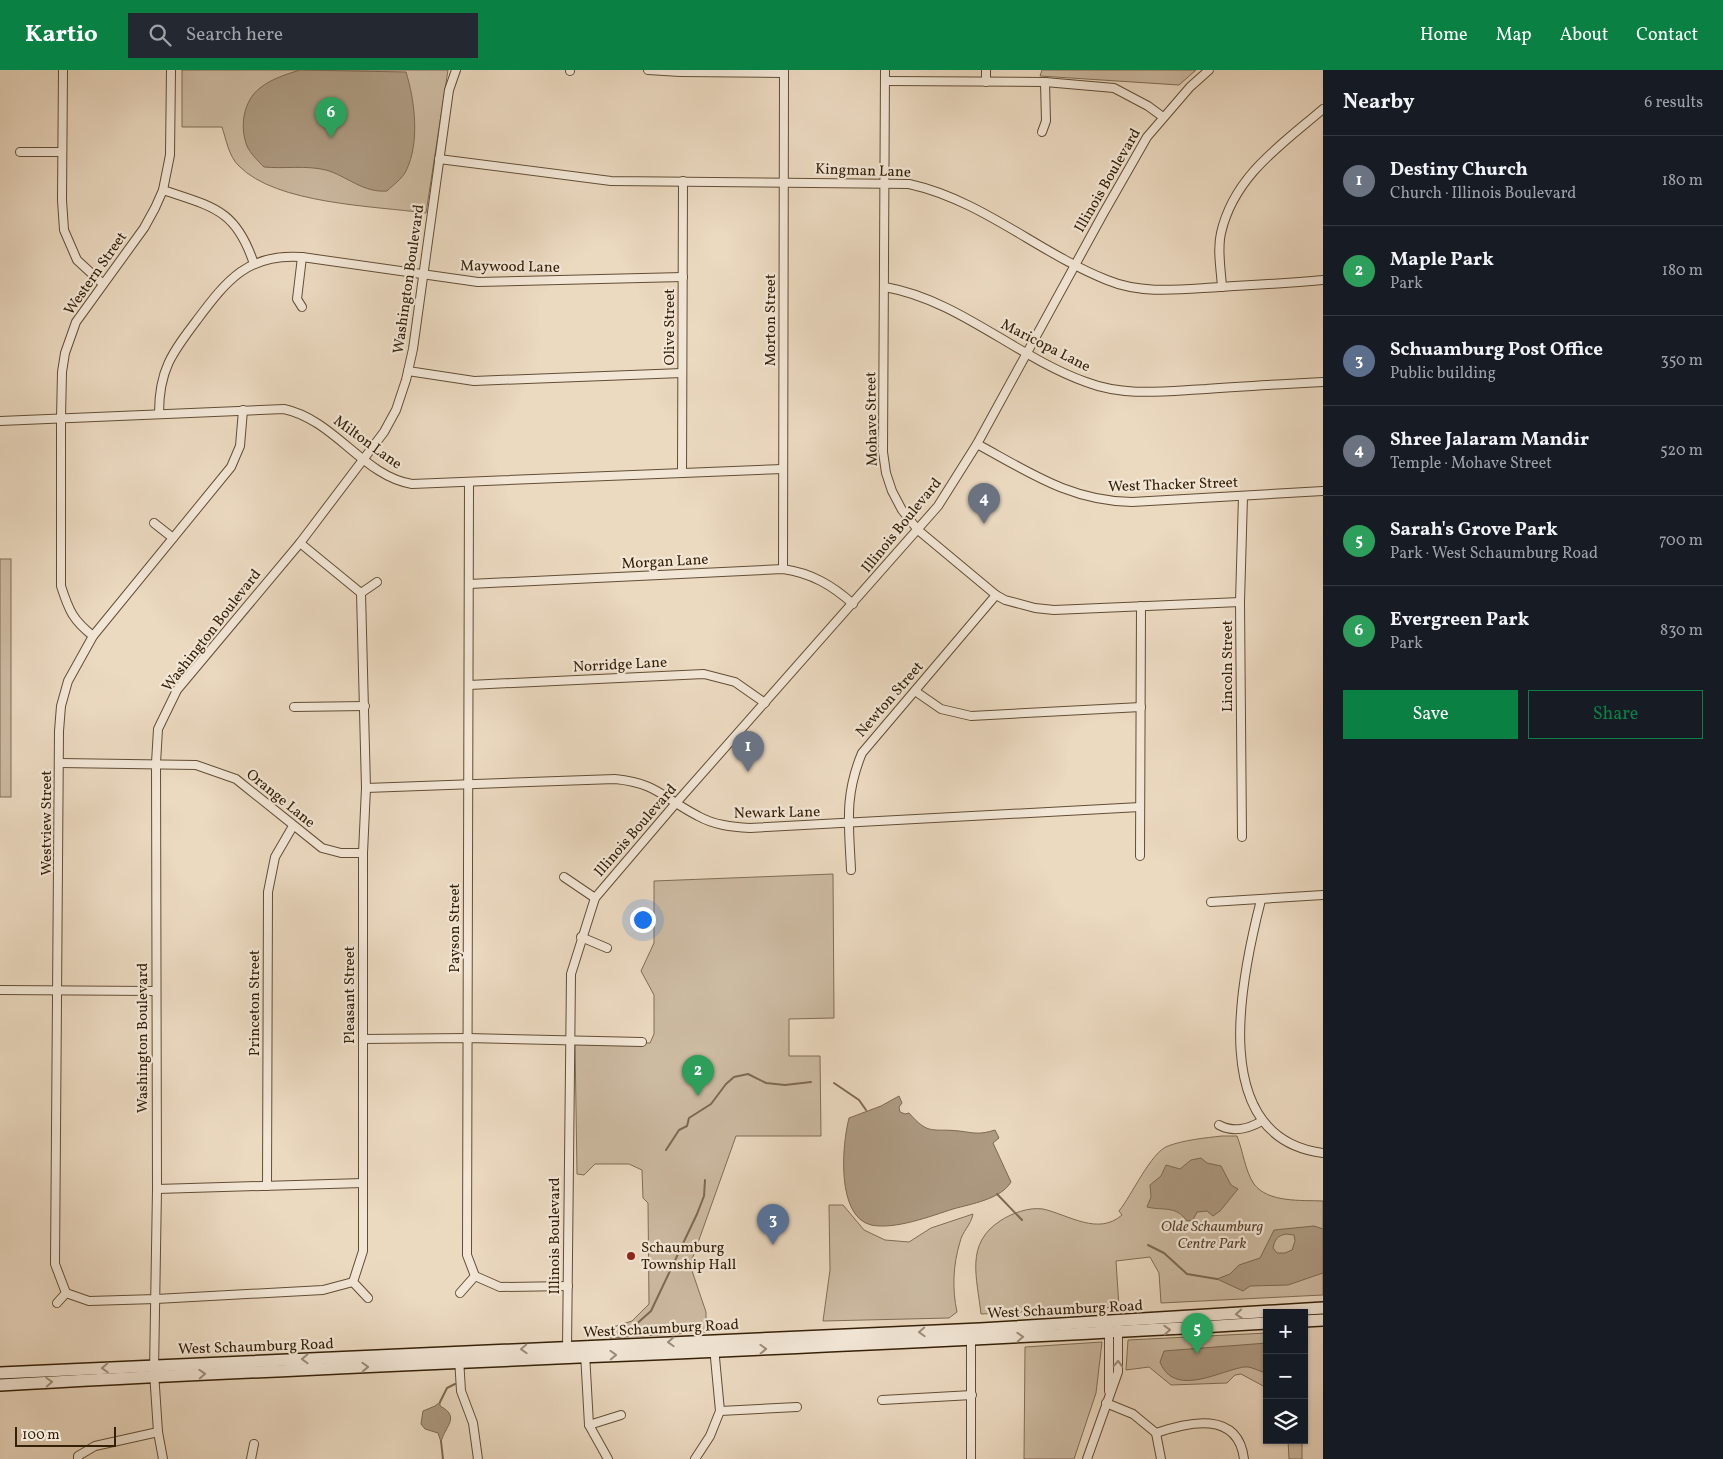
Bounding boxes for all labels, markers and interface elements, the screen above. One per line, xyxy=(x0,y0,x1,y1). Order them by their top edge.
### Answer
search box xyxy=(128,13,478,58)
text: Kartio xyxy=(25,18,98,52)
icon: search xyxy=(146,21,174,49)
text: Search here xyxy=(186,22,283,48)
text: Home xyxy=(1420,23,1468,48)
text: Map xyxy=(1496,23,1532,48)
text: About xyxy=(1560,23,1608,48)
text: Contact xyxy=(1636,23,1698,48)
text: Nearby xyxy=(1343,88,1414,117)
text: 6 results xyxy=(1644,92,1703,114)
pin: 6 xyxy=(315,97,347,138)
street label: Illinois Boulevard xyxy=(1070,125,1147,237)
text: Destiny Church xyxy=(1390,157,1528,183)
street label: Kingman Lane xyxy=(815,159,911,184)
text: 1 xyxy=(1356,170,1362,192)
text: 180 m xyxy=(1662,170,1703,192)
text: Church · Illinois Boulevard xyxy=(1390,183,1576,205)
street label: Washington Boulevard xyxy=(389,203,430,355)
street label: Western Street xyxy=(60,228,133,320)
text: Maple Park xyxy=(1390,247,1494,273)
street label: Maywood Lane xyxy=(460,256,560,279)
text: 2 xyxy=(1355,260,1363,282)
text: 180 m xyxy=(1662,260,1703,282)
text: Park xyxy=(1390,273,1423,295)
street label: Morton Street xyxy=(761,274,782,366)
street label: Olive Street xyxy=(660,288,681,366)
street label: Maricopa Lane xyxy=(997,315,1094,378)
text: Schuamburg Post Office xyxy=(1390,337,1603,363)
text: 3 xyxy=(1355,350,1363,372)
text: 350 m xyxy=(1660,350,1703,372)
text: Public building xyxy=(1390,363,1496,385)
street label: Mohave Street xyxy=(861,371,884,466)
street label: Milton Lane xyxy=(329,411,406,475)
text: Shree Jalaram Mandir xyxy=(1390,427,1589,453)
text: 4 xyxy=(1354,440,1364,462)
text: 520 m xyxy=(1660,440,1703,462)
text: Temple · Mohave Street xyxy=(1390,453,1552,475)
street label: West Thacker Street xyxy=(1108,473,1238,498)
street label: Illinois Boulevard xyxy=(857,474,947,578)
pin: 4 xyxy=(968,483,1000,524)
text: Sarah's Grove Park xyxy=(1390,517,1558,543)
text: 5 xyxy=(1355,530,1363,552)
text: 700 m xyxy=(1659,530,1703,552)
text: Park · West Schaumburg Road xyxy=(1390,543,1598,565)
street label: Morgan Lane xyxy=(621,550,709,575)
street label: Washington Boulevard xyxy=(158,565,267,697)
text: Evergreen Park xyxy=(1390,607,1529,633)
street label: Lincoln Street xyxy=(1218,620,1239,712)
text: 6 xyxy=(1355,620,1363,642)
text: 830 m xyxy=(1660,620,1703,642)
text: Park xyxy=(1390,633,1423,655)
street label: Norridge Lane xyxy=(572,653,668,678)
street label: Newton Street xyxy=(851,658,929,742)
button: Save xyxy=(1343,690,1518,739)
button: Share xyxy=(1528,690,1703,739)
pin: 1 xyxy=(732,731,764,772)
street label: Orange Lane xyxy=(241,765,319,834)
street label: Westview Street xyxy=(37,770,58,876)
street label: Illinois Boulevard xyxy=(590,780,682,882)
street label: Newark Lane xyxy=(734,802,820,825)
street label: Payson Street xyxy=(445,883,466,973)
your location xyxy=(630,907,656,933)
street label: Pleasant Street xyxy=(340,946,361,1044)
street label: Princeton Street xyxy=(245,950,266,1056)
street label: Washington Boulevard xyxy=(133,963,154,1113)
pin: 2 xyxy=(682,1055,714,1096)
street label: Illinois Boulevard xyxy=(545,1177,566,1295)
pin: 3 xyxy=(757,1204,789,1245)
park label: Olde Schaumburg Centre Park xyxy=(1161,1217,1263,1255)
place label: Schaumburg Township Hall xyxy=(641,1238,736,1276)
marker: Schaumburg Township Hall xyxy=(625,1250,637,1262)
street label: West Schaumburg Road xyxy=(987,1296,1143,1325)
one-way arrow xyxy=(1235,1308,1243,1319)
map controls xyxy=(1263,1309,1308,1444)
button: + xyxy=(1263,1309,1308,1354)
pin: 5 xyxy=(1181,1313,1213,1354)
street label: West Schaumburg Road xyxy=(583,1315,739,1344)
one-way arrow xyxy=(1164,1324,1172,1335)
one-way arrow xyxy=(918,1326,926,1337)
one-way arrow xyxy=(1016,1332,1024,1343)
street label: West Schaumburg Road xyxy=(178,1334,334,1361)
one-way arrow xyxy=(667,1337,675,1348)
one-way arrow xyxy=(520,1344,528,1355)
one-way arrow xyxy=(760,1344,768,1354)
one-way arrow xyxy=(610,1350,617,1360)
one-way arrow xyxy=(301,1354,309,1364)
button: − xyxy=(1263,1354,1308,1399)
one-way arrow xyxy=(1113,1360,1124,1368)
one-way arrow xyxy=(101,1362,109,1373)
one-way arrow xyxy=(361,1362,369,1373)
one-way arrow xyxy=(199,1368,207,1379)
one-way arrow xyxy=(45,1376,53,1387)
button: layers xyxy=(1263,1399,1308,1444)
scale bar xyxy=(15,1424,116,1447)
text: 100 m xyxy=(22,1426,60,1445)

